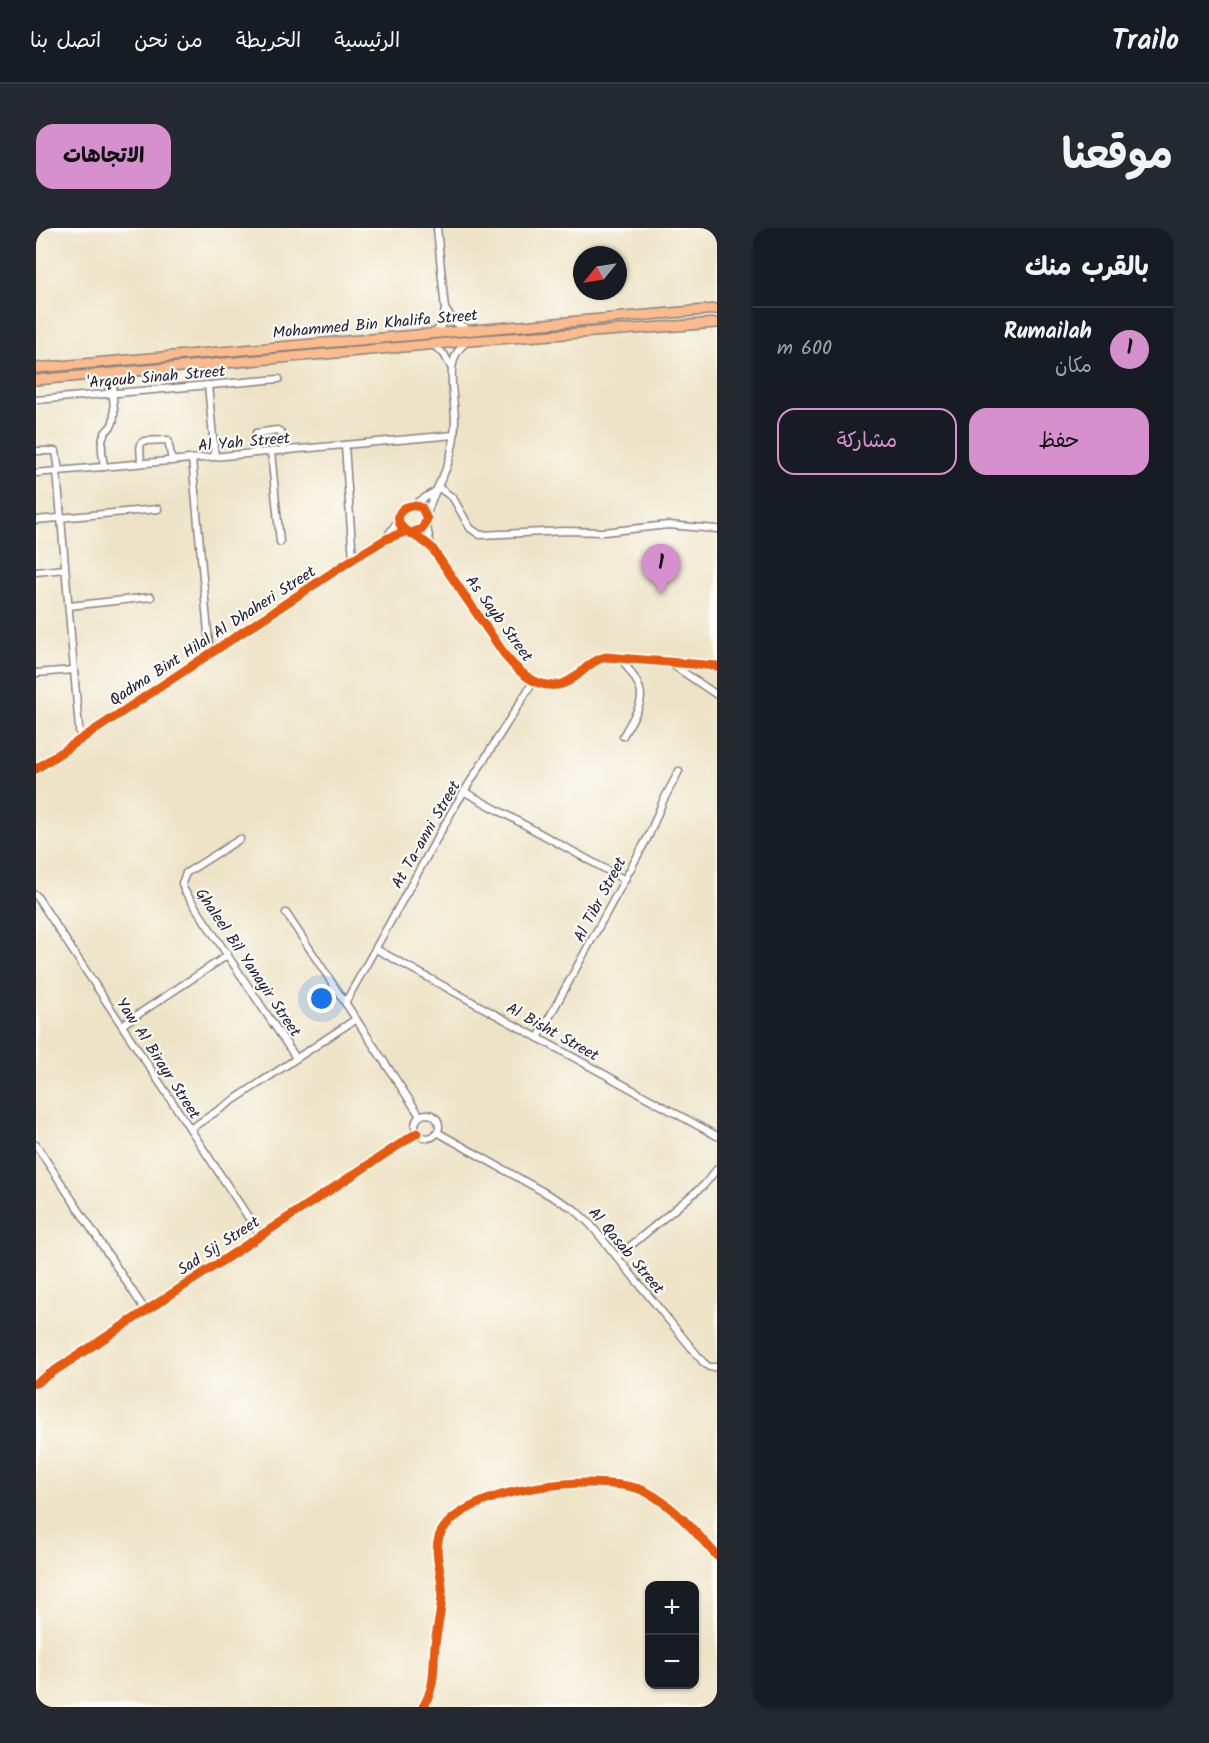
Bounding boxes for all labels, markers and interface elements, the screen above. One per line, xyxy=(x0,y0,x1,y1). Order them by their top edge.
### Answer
text: Trailo xyxy=(1112,19,1179,64)
text: اتصل بنا xyxy=(30,25,101,58)
text: من نحن xyxy=(134,25,203,58)
text: الخريطة xyxy=(236,25,301,58)
text: الرئيسية xyxy=(334,25,400,58)
text: موقعنا xyxy=(1062,123,1173,190)
button: الاتجاهات xyxy=(36,124,171,189)
north arrow xyxy=(573,246,627,300)
text: بالقرب منك xyxy=(1025,247,1149,289)
street label: Mohammed Bin Khalifa Street xyxy=(272,303,480,346)
text: Rumailah xyxy=(1004,315,1092,350)
text: 600 m xyxy=(777,333,832,365)
text: 1 xyxy=(1126,333,1133,365)
text: مكان xyxy=(1055,351,1092,383)
street label: 'Arqoub Sinah Street xyxy=(86,359,227,396)
button: مشاركة xyxy=(777,408,957,475)
button: حفظ xyxy=(969,408,1149,475)
street label: Al Yah Street xyxy=(197,426,292,459)
pin: 1 xyxy=(642,544,680,594)
street label: Qadma Bint Hilal Al Dhaheri Street xyxy=(104,559,322,713)
street label: As Sayb Street xyxy=(459,570,539,668)
street label: At Ta-anni Street xyxy=(385,775,468,893)
street label: Al Tibr Street xyxy=(567,852,634,947)
street label: Ghaleel Bil Yanayir Street xyxy=(188,883,308,1043)
your location xyxy=(307,984,336,1013)
street label: Yaw Al Birayr Street xyxy=(109,993,207,1125)
street label: Al Bisht Street xyxy=(501,996,604,1069)
street label: Al Qasab Street xyxy=(582,1202,671,1301)
street label: Sad Sij Street xyxy=(173,1210,266,1282)
map controls xyxy=(645,1581,699,1689)
button: + xyxy=(645,1581,699,1635)
button: − xyxy=(645,1635,699,1689)

